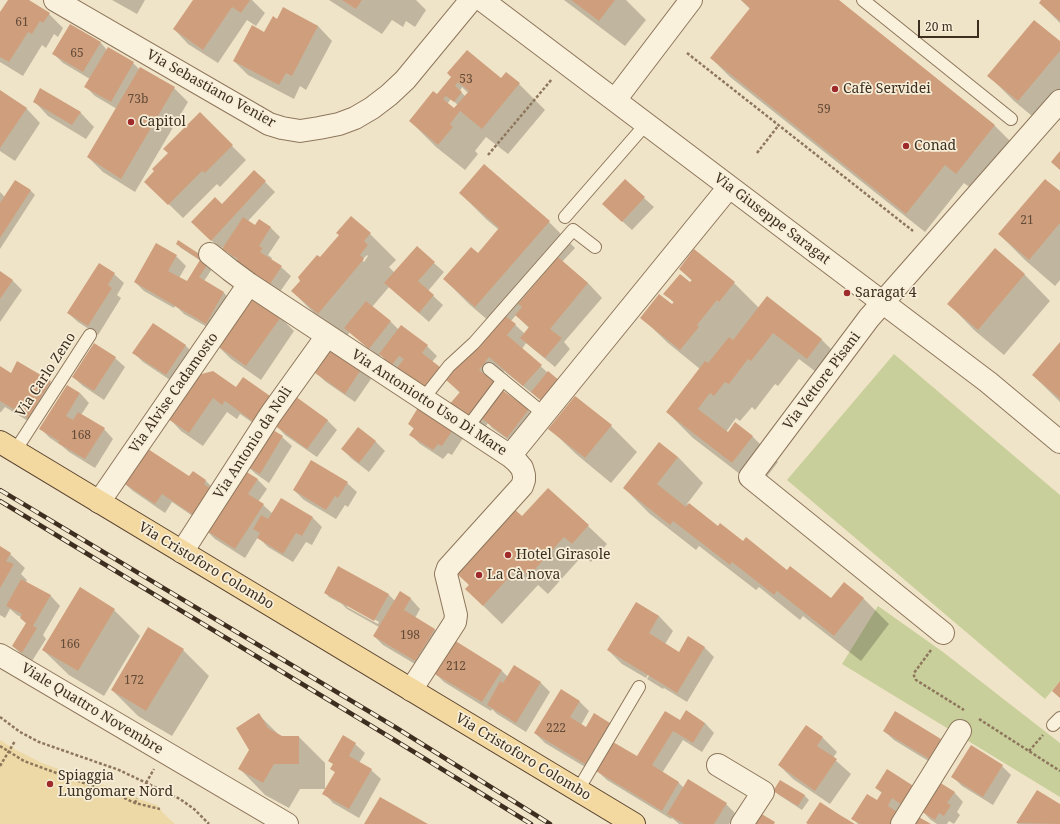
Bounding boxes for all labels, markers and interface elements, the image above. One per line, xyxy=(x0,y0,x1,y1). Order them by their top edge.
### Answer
scale bar xyxy=(920,12,981,38)
house number: 61 xyxy=(15,16,29,30)
text: 20 m xyxy=(925,18,953,35)
street label: Via Sebastiano Venier xyxy=(143,46,279,132)
house number: 65 xyxy=(70,47,84,61)
house number: 53 xyxy=(459,73,473,87)
place label: Cafè Servidei xyxy=(843,81,931,97)
marker: Cafè Servidei xyxy=(830,84,840,94)
house number: 73b xyxy=(128,93,148,107)
house number: 59 xyxy=(817,103,831,117)
place label: Capitol xyxy=(139,114,186,130)
marker: Capitol xyxy=(126,117,136,127)
place label: Conad xyxy=(914,138,956,154)
marker: Conad xyxy=(901,141,911,151)
street label: Via Giuseppe Saragat xyxy=(711,170,833,268)
house number: 21 xyxy=(1020,214,1034,228)
place label: Saragat 4 xyxy=(855,285,917,301)
marker: Saragat 4 xyxy=(842,288,852,298)
street label: Via Alvise Cadamosto xyxy=(126,329,222,457)
street label: Via Vettore Pisani xyxy=(780,329,864,433)
street label: Via Carlo Zeno xyxy=(12,330,80,420)
street label: Via Antoniotto Uso Di Mare xyxy=(348,346,510,460)
street label: Via Antonio da Noli xyxy=(210,384,296,502)
house number: 168 xyxy=(71,429,91,443)
street label: Via Cristoforo Colombo xyxy=(135,519,277,613)
place label: Hotel Girasole xyxy=(516,547,610,563)
marker: Hotel Girasole xyxy=(503,550,513,560)
place label: La Cà nova xyxy=(487,567,560,583)
marker: La Cà nova xyxy=(474,570,484,580)
house number: 198 xyxy=(400,629,420,643)
house number: 166 xyxy=(60,638,80,652)
street label: Viale Quattro Novembre xyxy=(18,660,166,758)
house number: 212 xyxy=(446,660,466,674)
house number: 172 xyxy=(124,674,144,688)
street label: Via Cristoforo Colombo xyxy=(452,710,594,804)
house number: 222 xyxy=(546,722,566,736)
place label: Spiaggia Lungomare Nord xyxy=(58,768,173,800)
marker: Spiaggia Lungomare Nord xyxy=(45,779,55,789)

